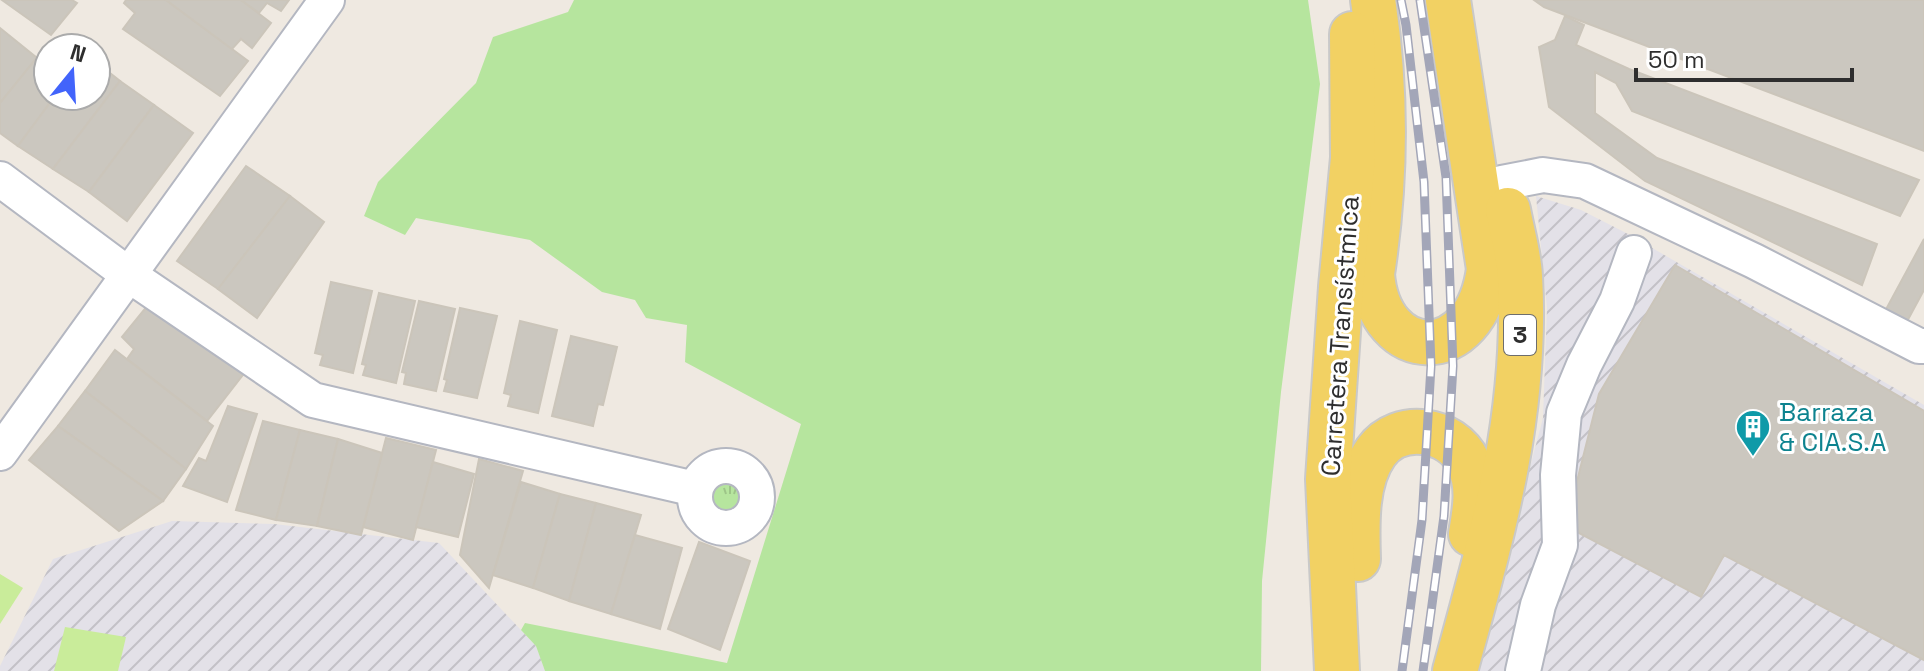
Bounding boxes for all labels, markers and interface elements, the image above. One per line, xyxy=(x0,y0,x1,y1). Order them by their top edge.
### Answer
north arrow xyxy=(32,32,112,112)
scale bar xyxy=(1636,32,1852,82)
text: N xyxy=(67,37,90,69)
text: 50 m xyxy=(1648,44,1705,75)
street label: Carretera Transístmica xyxy=(1313,195,1367,477)
road number: 3 xyxy=(1504,315,1536,355)
place label: Barraza & CIA.S.A xyxy=(1779,395,1886,459)
building icon: Barraza & CIA.S.A xyxy=(1734,408,1772,458)

